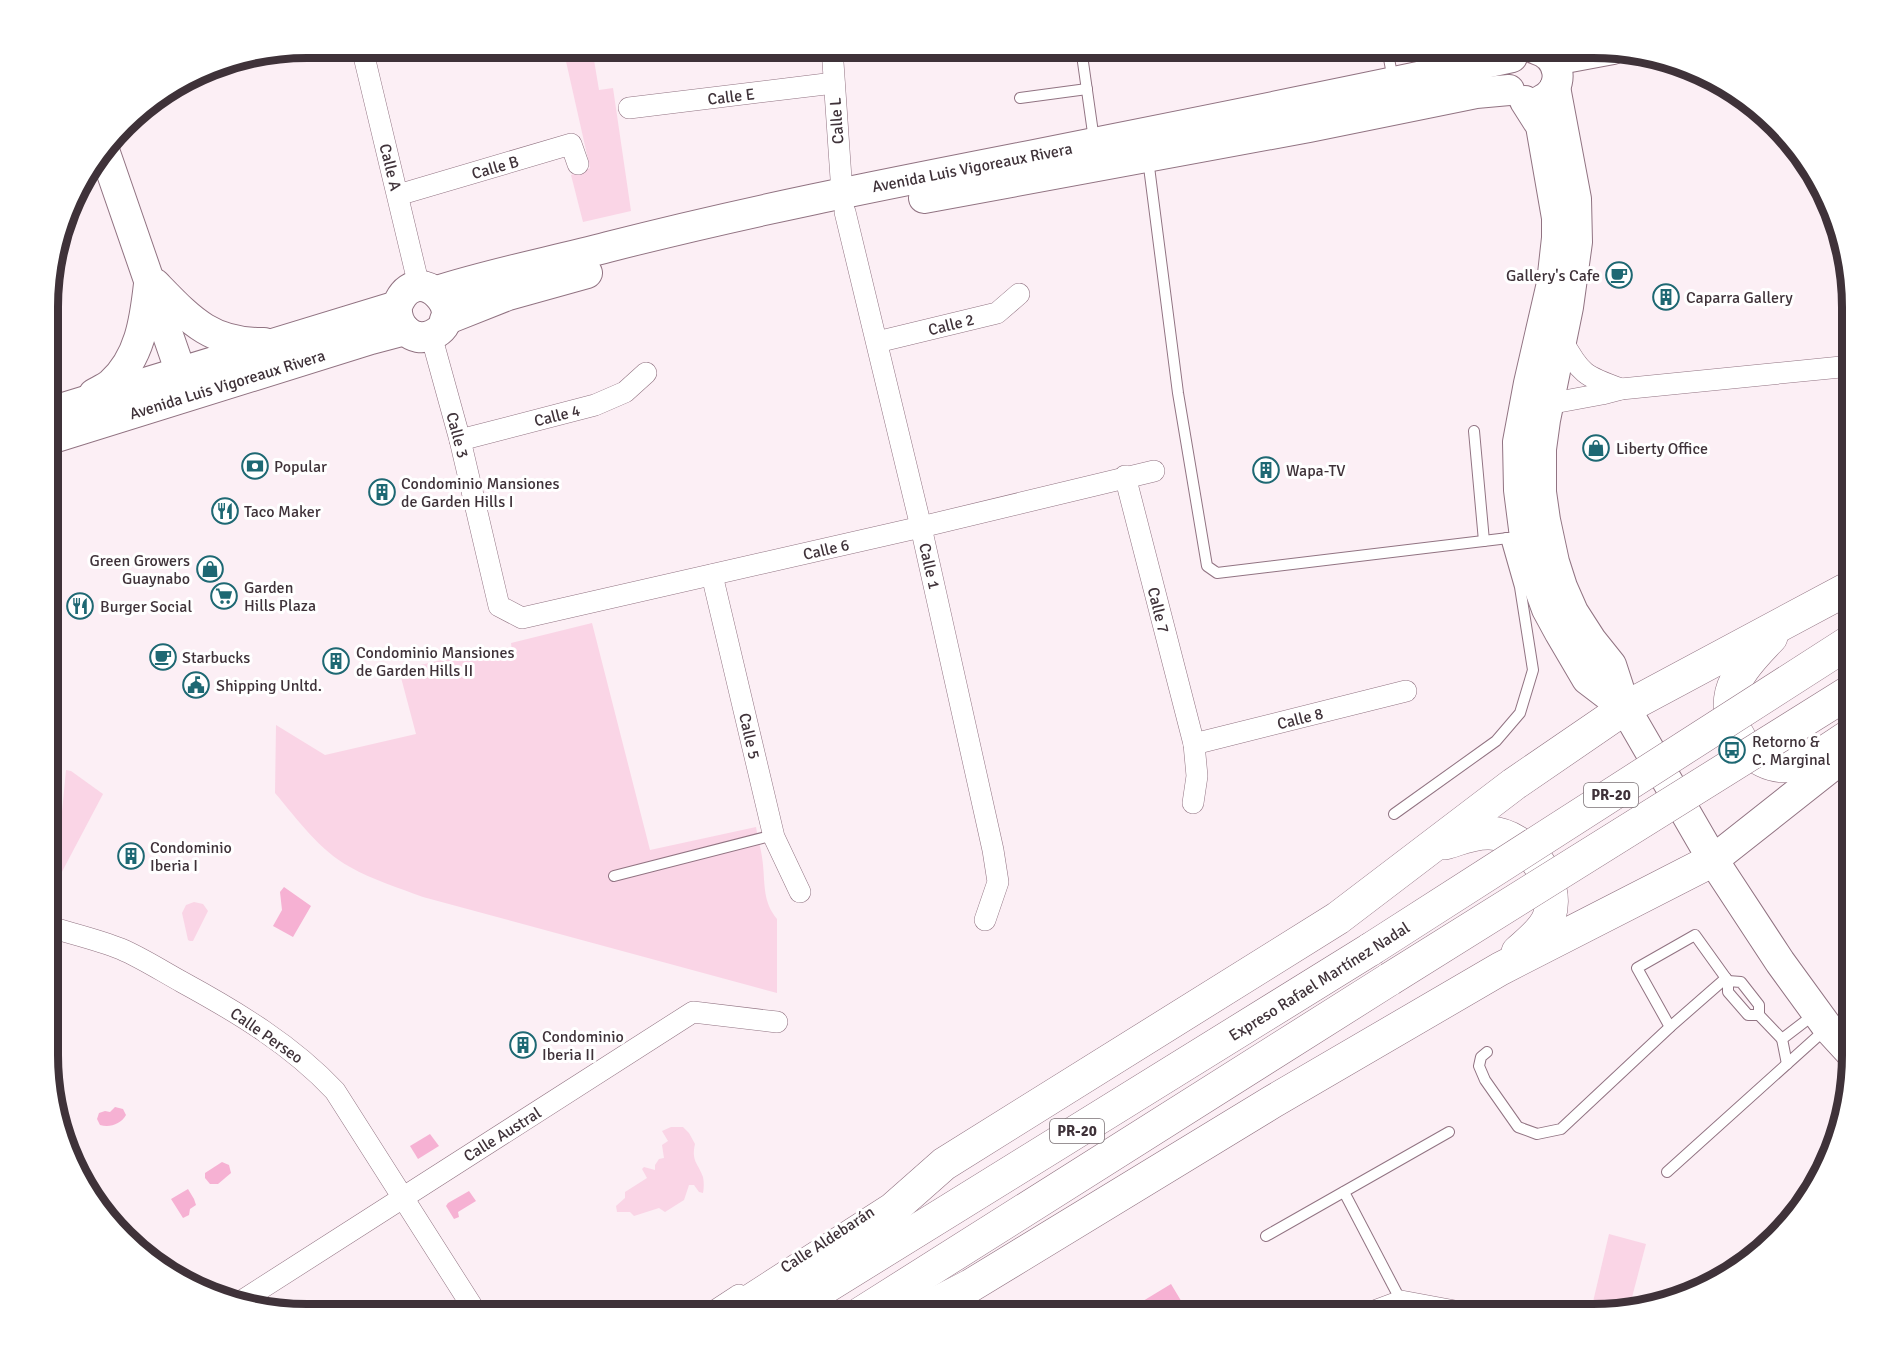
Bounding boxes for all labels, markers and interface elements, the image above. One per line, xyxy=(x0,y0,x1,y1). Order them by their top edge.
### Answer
street label: Calle E xyxy=(706,84,756,110)
street label: Calle L xyxy=(825,97,849,145)
street label: Avenida Luis Vigoreaux Rivera xyxy=(870,139,1074,197)
street label: Calle A xyxy=(375,142,406,193)
street label: Calle B xyxy=(469,152,521,184)
cafe icon: Gallery's Cafe xyxy=(1604,260,1634,290)
place label: Gallery's Cafe xyxy=(1506,266,1600,286)
building icon: Caparra Gallery xyxy=(1651,282,1681,312)
place label: Caparra Gallery xyxy=(1686,288,1793,308)
street label: Calle 2 xyxy=(926,310,976,340)
street label: Avenida Luis Vigoreaux Rivera xyxy=(127,346,328,424)
street label: Calle 4 xyxy=(532,401,583,431)
street label: Calle 3 xyxy=(441,410,473,461)
shop icon: Liberty Office xyxy=(1581,433,1611,463)
place label: Liberty Office xyxy=(1616,439,1708,459)
bank icon: Popular xyxy=(240,451,270,481)
building icon: Wapa-TV xyxy=(1251,455,1281,485)
place label: Popular xyxy=(274,457,327,477)
place label: Wapa-TV xyxy=(1286,461,1346,481)
place label: Condominio Mansiones de Garden Hills I xyxy=(401,474,560,512)
building icon: Condominio Mansiones de Garden Hills I xyxy=(367,477,397,507)
restaurant icon: Taco Maker xyxy=(210,496,240,526)
place label: Taco Maker xyxy=(244,502,321,522)
street label: Calle 6 xyxy=(801,535,851,565)
street label: Calle 1 xyxy=(914,541,944,591)
place label: Green Growers Guaynabo xyxy=(90,551,190,589)
shop icon: Green Growers Guaynabo xyxy=(195,554,225,584)
place label: Garden Hills Plaza xyxy=(244,578,316,616)
supermarket icon: Garden Hills Plaza xyxy=(209,581,239,611)
street label: Calle 7 xyxy=(1143,585,1173,635)
restaurant icon: Burger Social xyxy=(65,591,95,621)
place label: Burger Social xyxy=(100,597,192,617)
cafe icon: Starbucks xyxy=(148,642,178,672)
place label: Condominio Mansiones de Garden Hills II xyxy=(356,643,515,681)
building icon: Condominio Mansiones de Garden Hills II xyxy=(321,646,351,676)
place label: Starbucks xyxy=(182,648,250,668)
public building icon: Shipping Unltd. xyxy=(181,670,211,700)
place label: Shipping Unltd. xyxy=(216,676,322,696)
street label: Calle 8 xyxy=(1275,704,1325,734)
street label: Calle 5 xyxy=(734,711,764,761)
place label: Retorno & C. Marginal xyxy=(1752,732,1831,770)
bus stop icon: Retorno & C. Marginal xyxy=(1717,735,1747,765)
road number: PR-20 xyxy=(1584,783,1638,807)
place label: Condominio Iberia I xyxy=(150,838,232,876)
building icon: Condominio Iberia I xyxy=(116,841,146,871)
street label: Expreso Rafael Martínez Nadal xyxy=(1225,918,1414,1046)
street label: Calle Perseo xyxy=(226,1004,307,1068)
place label: Condominio Iberia II xyxy=(542,1027,624,1065)
building icon: Condominio Iberia II xyxy=(508,1030,538,1060)
street label: Calle Austral xyxy=(460,1103,545,1167)
road number: PR-20 xyxy=(1050,1119,1104,1143)
street label: Calle Aldebarán xyxy=(777,1202,878,1278)

